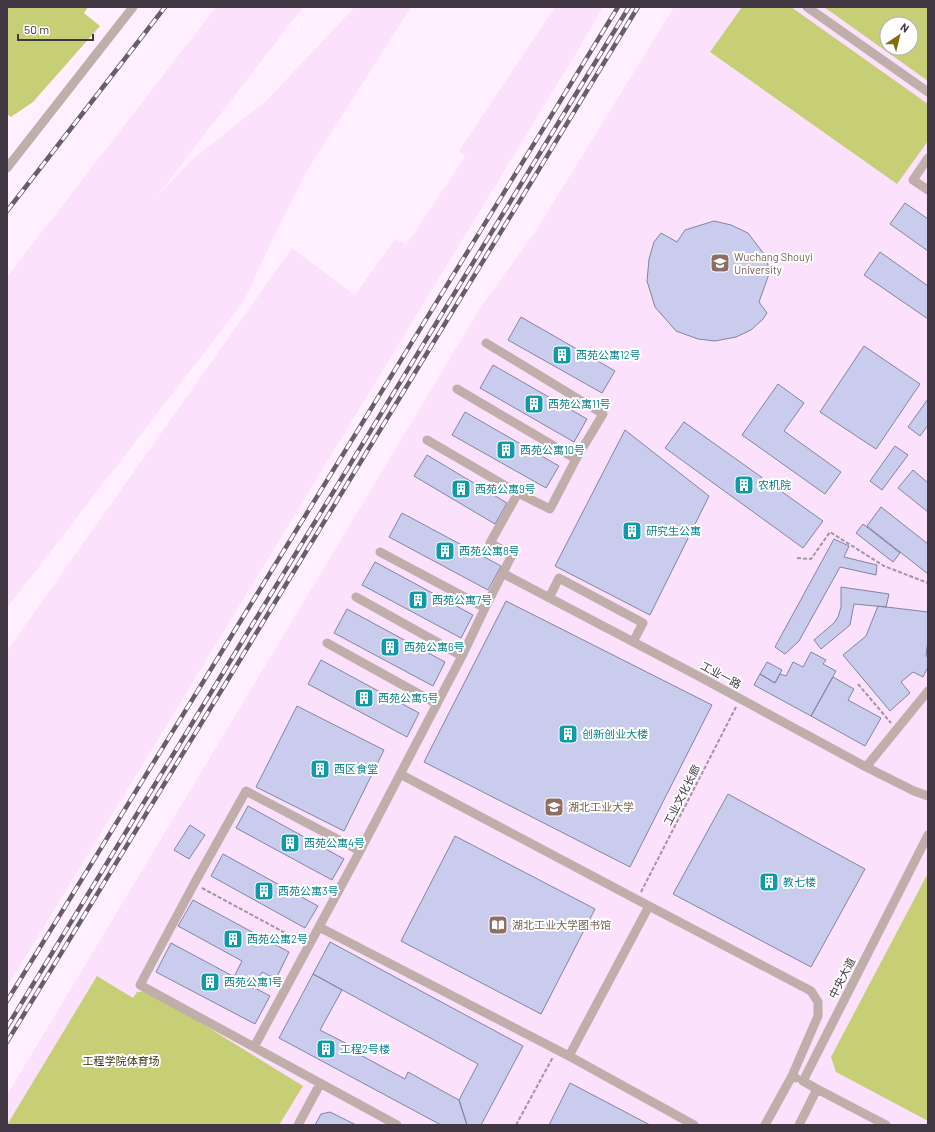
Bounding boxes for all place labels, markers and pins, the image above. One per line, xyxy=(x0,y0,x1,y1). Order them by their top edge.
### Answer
place label: Wuchang Shouyi University xyxy=(734,250,813,276)
school or university icon: Wuchang Shouyi University xyxy=(709,252,731,274)
building icon: 西苑公寓12号 xyxy=(551,344,573,366)
place label: 西苑公寓12号 xyxy=(576,348,641,361)
building icon: 西苑公寓11号 xyxy=(523,393,545,415)
place label: 西苑公寓11号 xyxy=(548,397,611,410)
building icon: 西苑公寓10号 xyxy=(495,439,517,461)
place label: 西苑公寓10号 xyxy=(520,443,585,456)
building icon: 农机院 xyxy=(733,474,755,496)
building icon: 西苑公寓9号 xyxy=(450,478,472,500)
place label: 农机院 xyxy=(758,478,791,491)
place label: 西苑公寓9号 xyxy=(475,482,536,495)
building icon: 研究生公寓 xyxy=(621,520,643,542)
place label: 研究生公寓 xyxy=(646,524,701,537)
building icon: 西苑公寓8号 xyxy=(434,540,456,562)
place label: 西苑公寓8号 xyxy=(459,544,520,557)
building icon: 西苑公寓7号 xyxy=(407,589,429,611)
place label: 西苑公寓7号 xyxy=(432,593,492,606)
building icon: 西苑公寓6号 xyxy=(379,636,401,658)
place label: 西苑公寓6号 xyxy=(404,640,465,653)
building icon: 西苑公寓5号 xyxy=(353,687,375,709)
place label: 西苑公寓5号 xyxy=(378,691,439,704)
building icon: 创新创业大楼 xyxy=(557,723,579,745)
place label: 创新创业大楼 xyxy=(582,727,648,740)
building icon: 西区食堂 xyxy=(309,758,331,780)
place label: 西区食堂 xyxy=(334,762,378,775)
school or university icon: 湖北工业大学 xyxy=(543,796,565,818)
place label: 湖北工业大学 xyxy=(568,800,634,813)
building icon: 西苑公寓4号 xyxy=(279,832,301,854)
place label: 西苑公寓4号 xyxy=(304,836,365,849)
building icon: 教七楼 xyxy=(758,871,780,893)
place label: 教七楼 xyxy=(783,875,816,888)
building icon: 西苑公寓3号 xyxy=(253,880,275,902)
place label: 西苑公寓3号 xyxy=(278,884,339,897)
library icon: 湖北工业大学图书馆 xyxy=(487,914,509,936)
place label: 湖北工业大学图书馆 xyxy=(512,918,611,931)
building icon: 西苑公寓2号 xyxy=(222,928,244,950)
place label: 西苑公寓2号 xyxy=(247,932,308,945)
building icon: 西苑公寓1号 xyxy=(199,971,221,993)
place label: 西苑公寓1号 xyxy=(224,975,283,988)
building icon: 工程2号楼 xyxy=(315,1038,337,1060)
place label: 工程2号楼 xyxy=(340,1042,390,1055)

